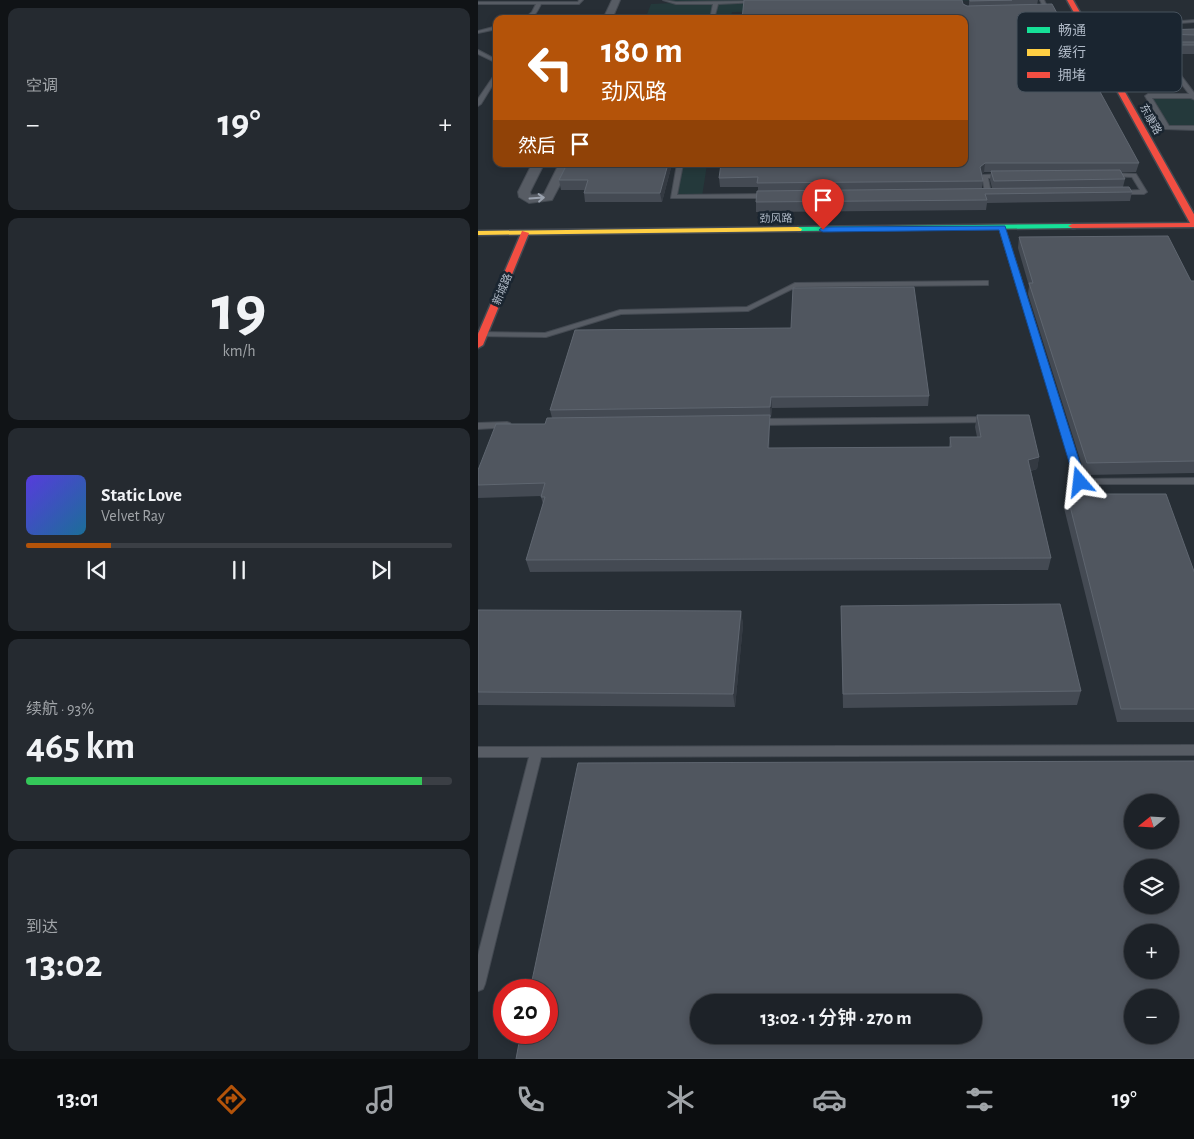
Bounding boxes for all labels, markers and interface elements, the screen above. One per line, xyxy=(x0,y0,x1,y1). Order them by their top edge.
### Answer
legend xyxy=(1017,12,1182,92)
text: 畅通 xyxy=(1058,23,1086,38)
text: 180 m xyxy=(601,34,683,69)
icon: left xyxy=(518,35,583,100)
text: 缓行 xyxy=(1058,45,1086,60)
text: 拥堵 xyxy=(1058,68,1086,83)
text: 空调 xyxy=(26,78,58,94)
text: 劲风路 xyxy=(601,81,667,103)
street label: 东康路 xyxy=(1138,102,1164,136)
text: 19° xyxy=(217,105,261,143)
text: − xyxy=(26,111,39,139)
text: + xyxy=(439,111,452,139)
icon: arrive xyxy=(566,130,594,158)
text: 然后 xyxy=(518,137,556,156)
pin xyxy=(802,179,844,230)
icon: arrive xyxy=(809,186,837,214)
one-way arrow xyxy=(528,194,544,203)
street label: 劲风路 xyxy=(759,212,793,224)
street label: 新城路 xyxy=(490,271,514,307)
text: 19 xyxy=(212,277,266,342)
text: km/h xyxy=(222,343,256,359)
position arrow xyxy=(1053,455,1105,507)
text: Static Love xyxy=(101,486,182,505)
text: Velvet Ray xyxy=(101,508,165,524)
icon: previous xyxy=(83,556,111,584)
icon: pause xyxy=(225,556,253,584)
icon: next xyxy=(367,556,395,584)
text: 续航 · 93% xyxy=(26,701,94,717)
text: 465 km xyxy=(26,728,135,766)
north arrow xyxy=(1124,794,1179,849)
map controls xyxy=(1124,794,1179,1044)
button: layers xyxy=(1124,859,1179,914)
text: 到达 xyxy=(26,919,58,935)
button: + xyxy=(1124,924,1179,979)
text: 13:02 xyxy=(26,946,102,984)
speed limit sign: 20 xyxy=(493,979,558,1044)
button: − xyxy=(1124,989,1179,1044)
text: 13:02 · 1 分钟 · 270 m xyxy=(760,1009,912,1028)
icon: directions xyxy=(214,1082,249,1117)
icon: music xyxy=(363,1082,398,1117)
icon: phone xyxy=(513,1082,548,1117)
icon: climate xyxy=(663,1082,698,1117)
icon: car xyxy=(812,1082,847,1117)
icon: filters xyxy=(962,1082,997,1117)
text: 13:01 xyxy=(57,1088,99,1110)
text: 19° xyxy=(1112,1088,1137,1110)

